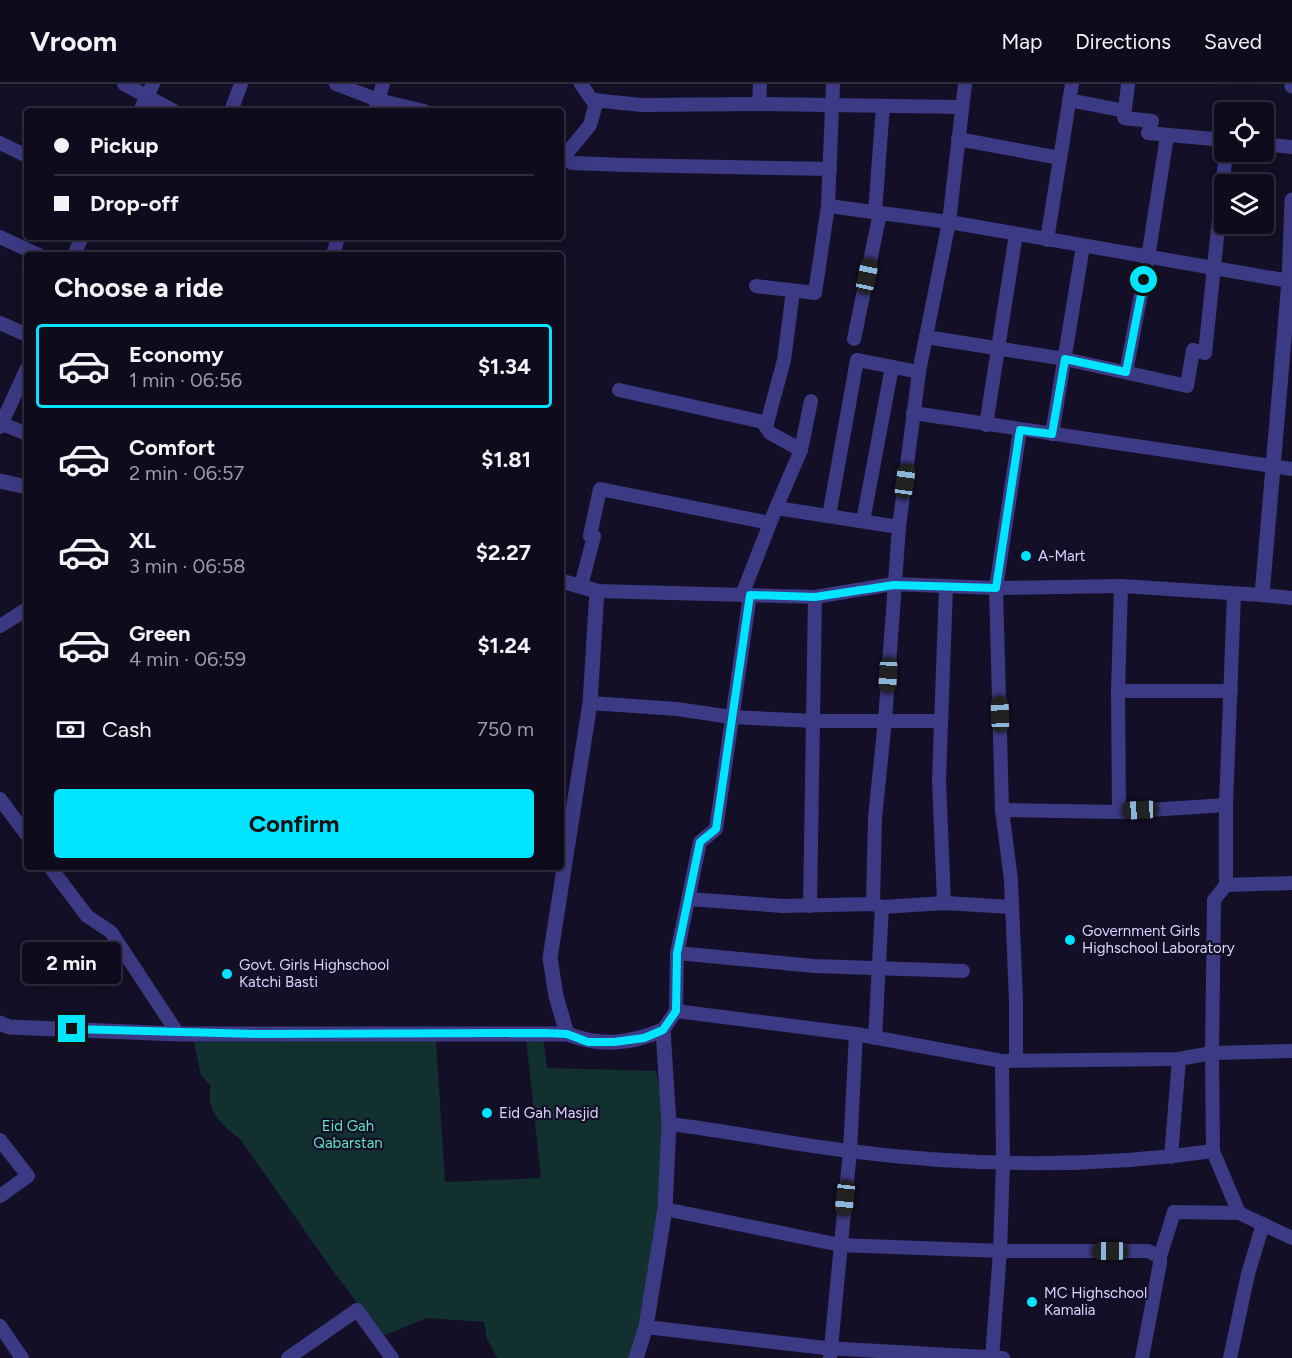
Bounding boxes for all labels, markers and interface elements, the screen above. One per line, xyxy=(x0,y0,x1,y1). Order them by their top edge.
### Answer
text: Vroom xyxy=(30,24,117,58)
text: Map xyxy=(1001,29,1042,54)
text: Directions xyxy=(1075,29,1171,54)
text: Saved xyxy=(1204,29,1262,54)
map controls xyxy=(1214,102,1274,234)
button: locate xyxy=(1214,102,1274,162)
text: Pickup xyxy=(90,132,159,159)
button: layers xyxy=(1214,174,1274,234)
text: Drop-off xyxy=(90,190,179,217)
car xyxy=(854,257,880,295)
route start xyxy=(1130,266,1157,293)
text: Choose a ride xyxy=(54,271,223,304)
icon: car xyxy=(57,339,111,393)
text: Economy xyxy=(129,341,224,368)
text: $1.34 xyxy=(478,353,531,380)
text: 1 min · 06:56 xyxy=(129,368,242,392)
icon: car xyxy=(57,432,111,486)
text: Comfort xyxy=(129,434,215,461)
text: $1.81 xyxy=(481,446,531,473)
text: 2 min · 06:57 xyxy=(129,461,244,485)
car xyxy=(894,462,916,500)
icon: car xyxy=(57,525,111,579)
text: XL xyxy=(129,527,156,554)
text: $2.27 xyxy=(476,539,531,566)
place label: A-Mart xyxy=(1038,547,1086,565)
marker: A-Mart xyxy=(1019,549,1033,563)
text: 3 min · 06:58 xyxy=(129,554,246,578)
icon: car xyxy=(57,618,111,672)
text: Green xyxy=(129,620,191,647)
text: $1.24 xyxy=(477,632,531,659)
text: 4 min · 06:59 xyxy=(129,647,246,671)
car xyxy=(878,657,898,693)
car xyxy=(990,696,1010,732)
icon: cash xyxy=(54,713,87,746)
text: Cash xyxy=(102,716,152,743)
text: 750 m xyxy=(477,717,534,741)
button: Confirm xyxy=(54,789,534,858)
car xyxy=(1122,800,1158,820)
place label: Government Girls Highschool Laboratory xyxy=(1082,922,1235,957)
marker: Government Girls Highschool Laboratory xyxy=(1063,933,1077,947)
callout: 2 min xyxy=(22,942,122,984)
text: 2 min xyxy=(46,951,97,975)
place label: Govt. Girls Highschool Katchi Basti xyxy=(239,956,389,991)
marker: Govt. Girls Highschool Katchi Basti xyxy=(220,967,234,981)
route end xyxy=(58,1015,85,1042)
place label: Eid Gah Masjid xyxy=(499,1104,599,1122)
marker: Eid Gah Masjid xyxy=(480,1106,494,1120)
park label: Eid Gah Qabarstan xyxy=(313,1117,383,1152)
car xyxy=(834,1179,856,1217)
car xyxy=(1092,1242,1128,1260)
place label: MC Highschool Kamalia xyxy=(1044,1284,1147,1319)
marker: MC Highschool Kamalia xyxy=(1025,1295,1039,1309)

